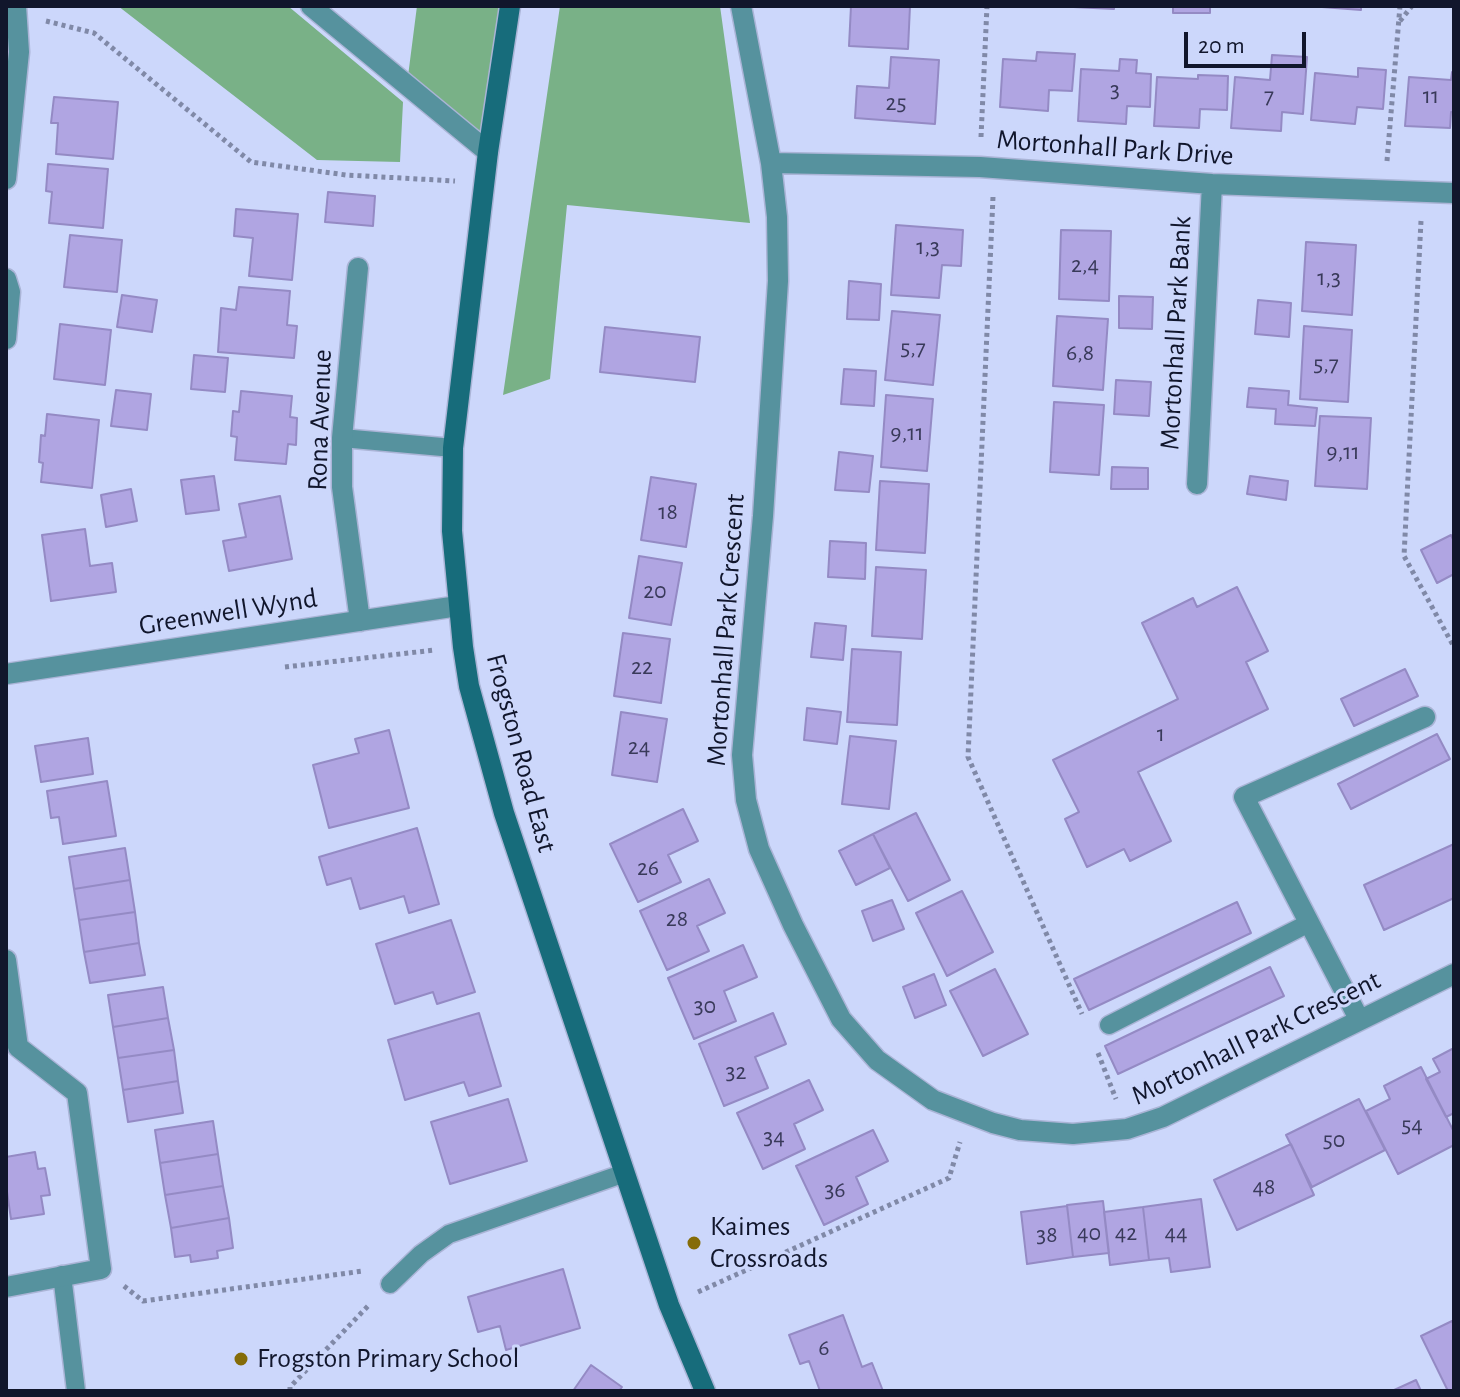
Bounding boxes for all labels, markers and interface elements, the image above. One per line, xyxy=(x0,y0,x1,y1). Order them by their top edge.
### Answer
scale bar xyxy=(1188,16,1310,66)
text: 20 m xyxy=(1198,34,1245,58)
house number: 3 xyxy=(1110,76,1120,104)
house number: 7 xyxy=(1264,82,1274,110)
house number: 11 xyxy=(1423,82,1439,110)
house number: 25 xyxy=(886,89,906,117)
street label: Mortonhall Park Drive xyxy=(995,123,1235,173)
street label: Mortonhall Park Bank xyxy=(1153,215,1199,451)
house number: 1,3 xyxy=(916,233,940,261)
house number: 2,4 xyxy=(1071,251,1099,279)
house number: 1,3 xyxy=(1317,264,1341,292)
house number: 5,7 xyxy=(900,334,926,362)
house number: 6,8 xyxy=(1066,339,1094,367)
street label: Rona Avenue xyxy=(301,349,339,491)
house number: 5,7 xyxy=(1313,350,1339,378)
house number: 9,11 xyxy=(890,419,924,447)
house number: 9,11 xyxy=(1326,438,1360,466)
street label: Mortonhall Park Crescent xyxy=(700,493,752,767)
house number: 18 xyxy=(658,498,678,526)
house number: 20 xyxy=(643,577,667,605)
street label: Greenwell Wynd xyxy=(136,581,320,643)
street label: Frogston Road East xyxy=(478,650,564,856)
house number: 22 xyxy=(631,653,653,681)
house number: 1 xyxy=(1157,720,1165,748)
house number: 24 xyxy=(628,733,650,761)
house number: 26 xyxy=(637,854,659,882)
house number: 28 xyxy=(666,905,688,933)
street label: Mortonhall Park Crescent xyxy=(1126,963,1386,1113)
house number: 30 xyxy=(694,992,716,1020)
house number: 32 xyxy=(726,1058,746,1086)
house number: 54 xyxy=(1401,1111,1423,1139)
house number: 34 xyxy=(763,1123,785,1151)
house number: 50 xyxy=(1323,1126,1345,1154)
house number: 48 xyxy=(1253,1173,1275,1201)
house number: 36 xyxy=(824,1176,846,1204)
place label: Kaimes Crossroads xyxy=(710,1210,828,1276)
house number: 40 xyxy=(1077,1219,1101,1247)
house number: 42 xyxy=(1115,1219,1137,1247)
house number: 44 xyxy=(1164,1219,1188,1247)
house number: 38 xyxy=(1036,1221,1058,1249)
marker: Kaimes Crossroads xyxy=(685,1234,703,1252)
house number: 6 xyxy=(818,1334,830,1362)
place label: Frogston Primary School xyxy=(257,1342,519,1376)
marker: Frogston Primary School xyxy=(232,1350,250,1368)

